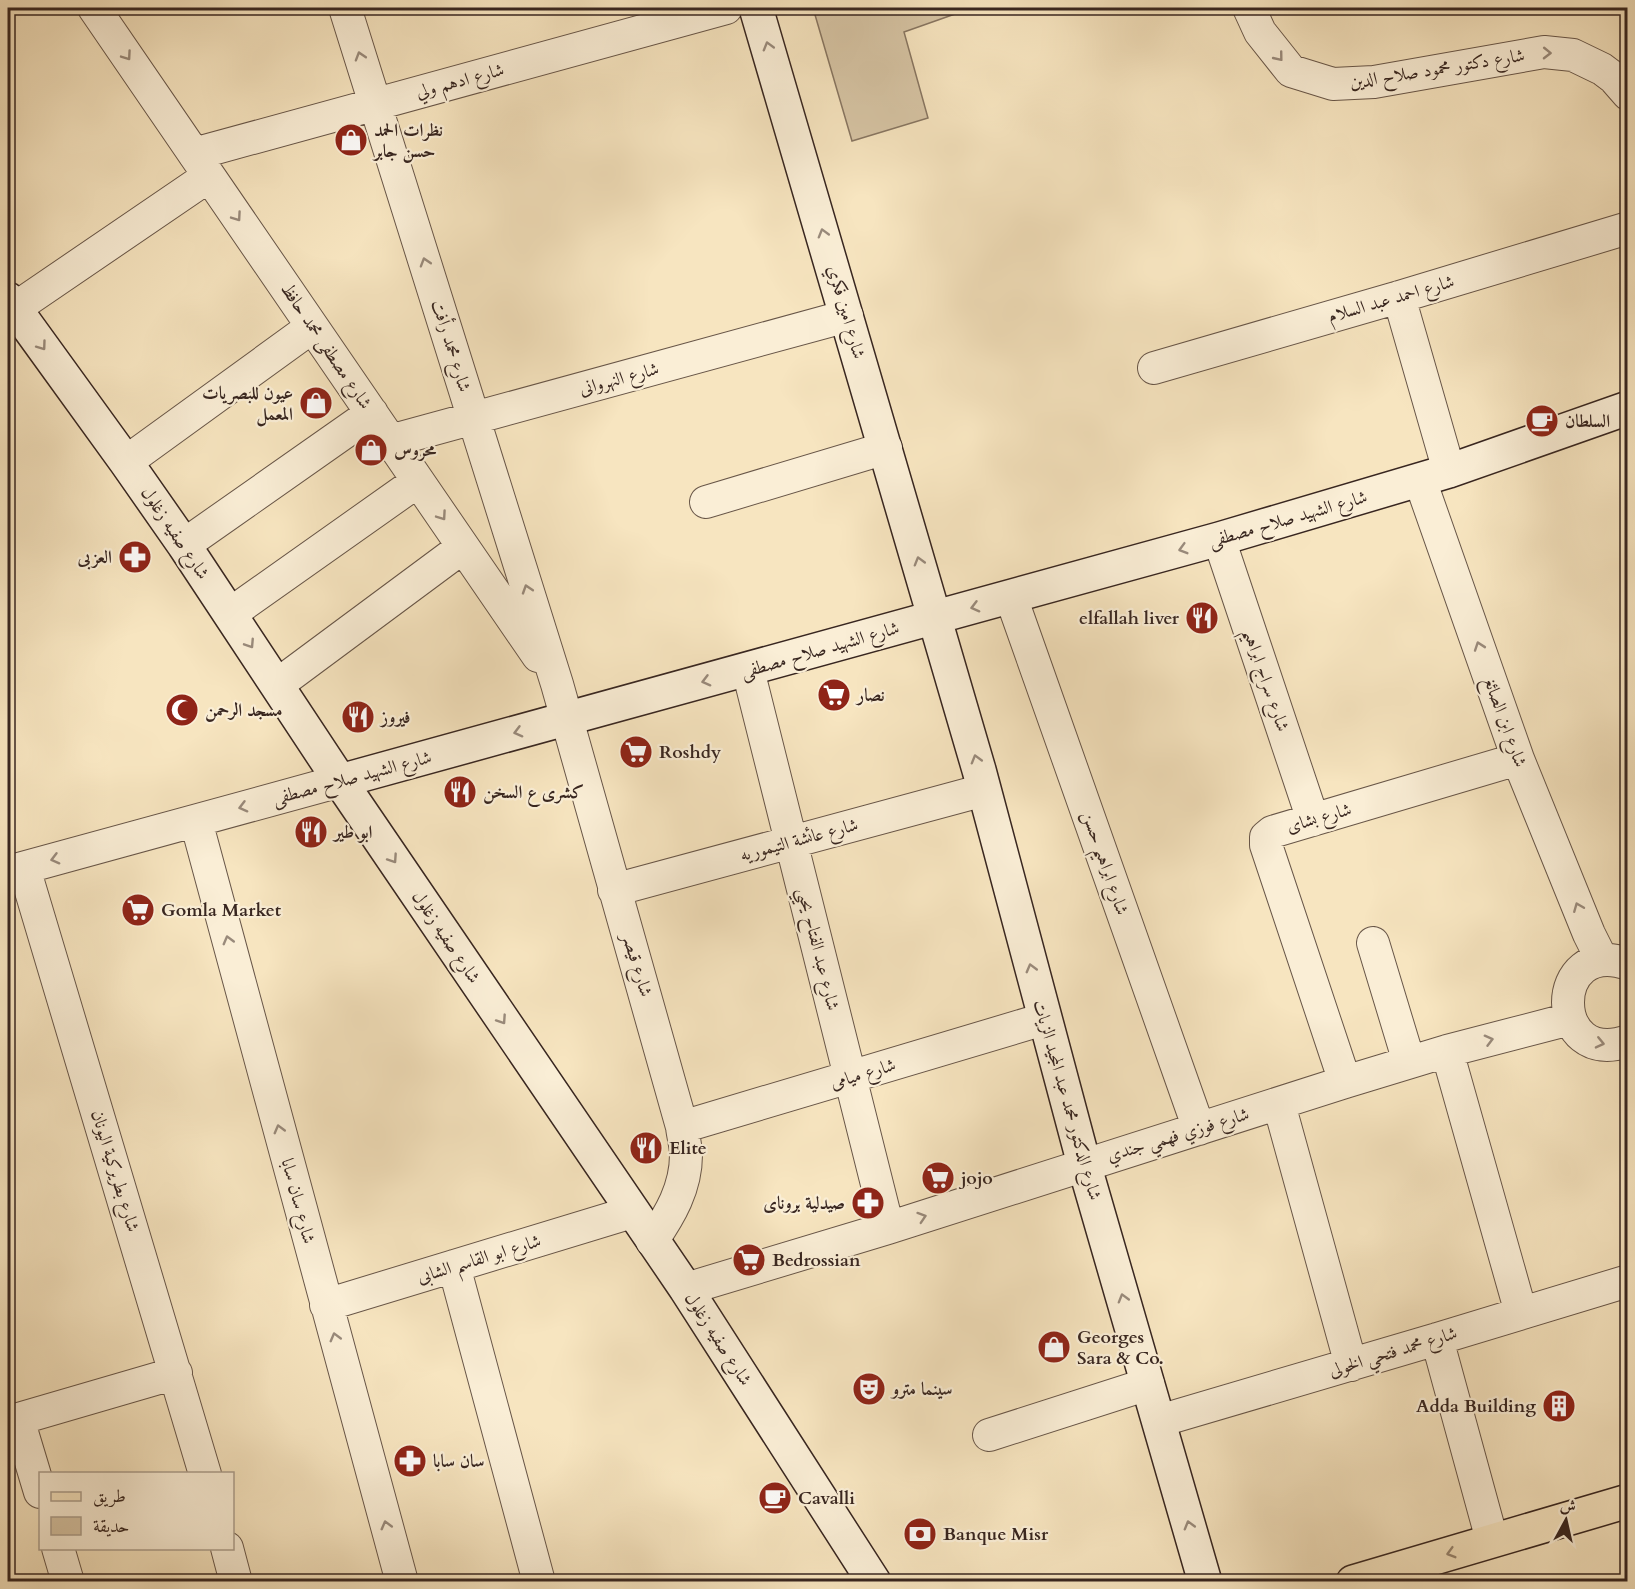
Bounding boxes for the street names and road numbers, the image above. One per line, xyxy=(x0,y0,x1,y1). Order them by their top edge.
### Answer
street label: شارع دكتور محمود صلاح الدين xyxy=(1348,43,1527,98)
street label: شارع ادهم ولي xyxy=(413,57,508,109)
street label: شارع امين فكري xyxy=(819,262,871,362)
street label: شارع احمد عبد السلام xyxy=(1325,269,1458,332)
street label: شارع مصطفى محمد حافظ xyxy=(273,278,378,415)
street label: شارع محمد رأفت xyxy=(423,297,478,396)
street label: شارع النهروانى xyxy=(576,356,662,404)
street label: شارع صفيه زغلول xyxy=(133,482,215,585)
street label: شارع الشهيد صلاح مصطفى xyxy=(1206,484,1371,556)
street label: شارع الشهيد صلاح مصطفى xyxy=(738,615,903,687)
street label: شارع سراج ابراهيم xyxy=(1232,625,1295,736)
street label: شارع ابن الصائغ xyxy=(1474,673,1533,772)
street label: شارع الشهيد صلاح مصطفى xyxy=(270,745,435,814)
street label: شارع بشاى xyxy=(1283,797,1355,841)
street label: شارع ابراهيم حسن xyxy=(1071,808,1134,920)
street label: شارع عائشة التيموريه xyxy=(737,812,862,870)
street label: شارع عبد الفتاح يحيي xyxy=(787,885,845,1014)
street label: شارع صفيه زغلول xyxy=(404,886,486,989)
street label: شارع قيصر xyxy=(613,928,658,1000)
street label: شارع الدكتور محمد عبد المجيد الزيات xyxy=(1024,997,1108,1204)
street label: شارع ميامى xyxy=(827,1052,899,1098)
street label: شارع فوزي فهمي جندي xyxy=(1104,1101,1254,1172)
street label: شارع بطريركية اليونان xyxy=(83,1107,145,1236)
street label: شارع سان سابا xyxy=(273,1156,321,1247)
street label: شارع ابو القاسم الشابى xyxy=(414,1228,545,1294)
street label: شارع صفيه زغلول xyxy=(677,1287,758,1392)
street label: شارع محمد فتحي الخولى xyxy=(1326,1321,1461,1387)

